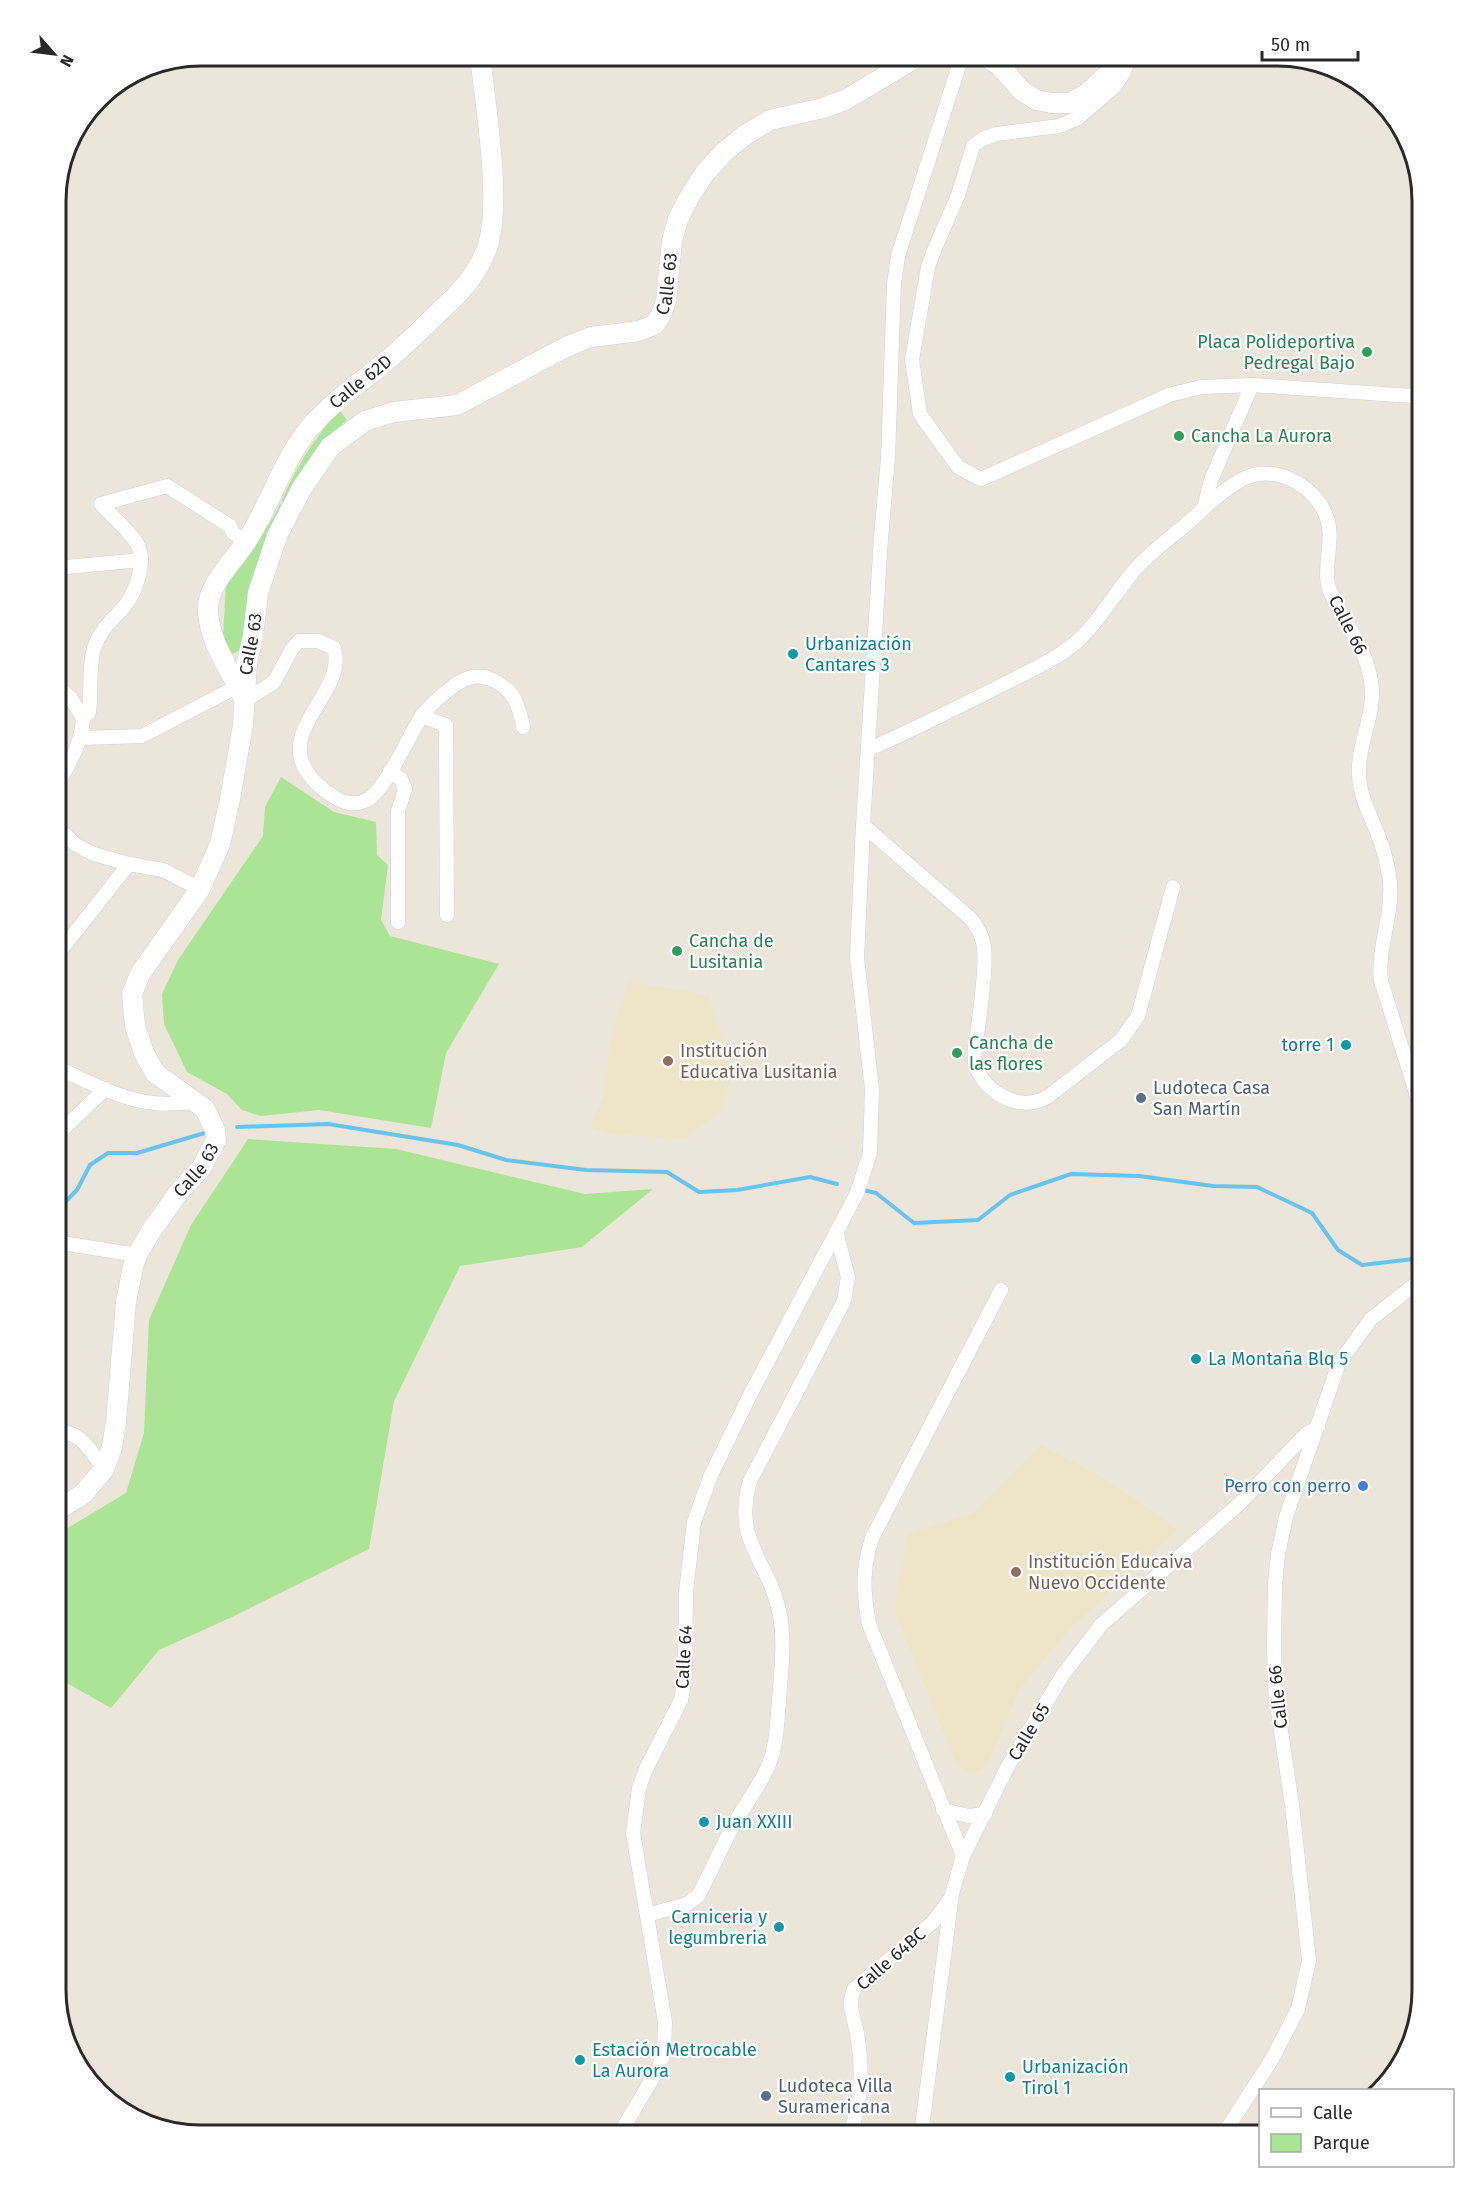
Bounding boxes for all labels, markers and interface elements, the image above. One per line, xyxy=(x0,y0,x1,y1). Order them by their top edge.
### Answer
north arrow xyxy=(24,24,84,84)
scale bar xyxy=(1262,24,1358,62)
text: 50 m xyxy=(1271,34,1310,56)
text: N xyxy=(56,52,78,70)
street label: Calle 63 xyxy=(651,252,682,318)
place label: Placa Polideportiva Pedregal Bajo xyxy=(1197,331,1355,374)
marker: Placa Polideportiva Pedregal Bajo xyxy=(1360,345,1374,359)
street label: Calle 62D xyxy=(325,350,397,414)
place label: Cancha La Aurora xyxy=(1191,425,1332,447)
marker: Cancha La Aurora xyxy=(1172,429,1186,443)
street label: Calle 66 xyxy=(1324,592,1372,658)
street label: Calle 63 xyxy=(235,612,267,676)
place label: Urbanización Cantares 3 xyxy=(805,633,912,676)
marker: Urbanización Cantares 3 xyxy=(786,647,800,661)
place label: Cancha de Lusitania xyxy=(689,930,774,973)
marker: Cancha de Lusitania xyxy=(670,944,684,958)
place label: Cancha de las flores xyxy=(969,1032,1054,1075)
place label: torre 1 xyxy=(1282,1034,1334,1056)
marker: torre 1 xyxy=(1339,1038,1353,1052)
place label: Institución Educativa Lusitania xyxy=(680,1040,838,1083)
marker: Cancha de las flores xyxy=(950,1046,964,1060)
marker: Institución Educativa Lusitania xyxy=(661,1054,675,1068)
place label: Ludoteca Casa San Martín xyxy=(1153,1077,1270,1120)
marker: Ludoteca Casa San Martín xyxy=(1134,1091,1148,1105)
street label: Calle 63 xyxy=(169,1139,224,1202)
place label: La Montaña Blq 5 xyxy=(1208,1348,1348,1370)
marker: La Montaña Blq 5 xyxy=(1189,1352,1203,1366)
place label: Perro con perro xyxy=(1224,1475,1351,1497)
marker: Perro con perro xyxy=(1356,1479,1370,1493)
place label: Institución Educaiva Nuevo Occidente xyxy=(1028,1551,1192,1594)
marker: Institución Educaiva Nuevo Occidente xyxy=(1009,1565,1023,1579)
street label: Calle 64 xyxy=(671,1624,697,1689)
street label: Calle 66 xyxy=(1264,1664,1292,1730)
street label: Calle 65 xyxy=(1003,1699,1055,1765)
place label: Juan XXIII xyxy=(716,1811,792,1833)
marker: Juan XXIII xyxy=(697,1815,711,1829)
place label: Carniceria y legumbreria xyxy=(668,1906,767,1949)
marker: Carniceria y legumbreria xyxy=(772,1920,786,1934)
street label: Calle 64BC xyxy=(852,1923,930,1995)
place label: Estación Metrocable La Aurora xyxy=(592,2039,757,2082)
marker: Estación Metrocable La Aurora xyxy=(573,2053,587,2067)
place label: Urbanización Tirol 1 xyxy=(1022,2056,1129,2099)
marker: Urbanización Tirol 1 xyxy=(1003,2070,1017,2084)
place label: Ludoteca Villa Suramericana xyxy=(778,2075,893,2118)
marker: Ludoteca Villa Suramericana xyxy=(759,2089,773,2103)
legend xyxy=(1259,2089,1454,2167)
text: Calle xyxy=(1313,2102,1353,2124)
text: Parque xyxy=(1313,2132,1370,2154)

